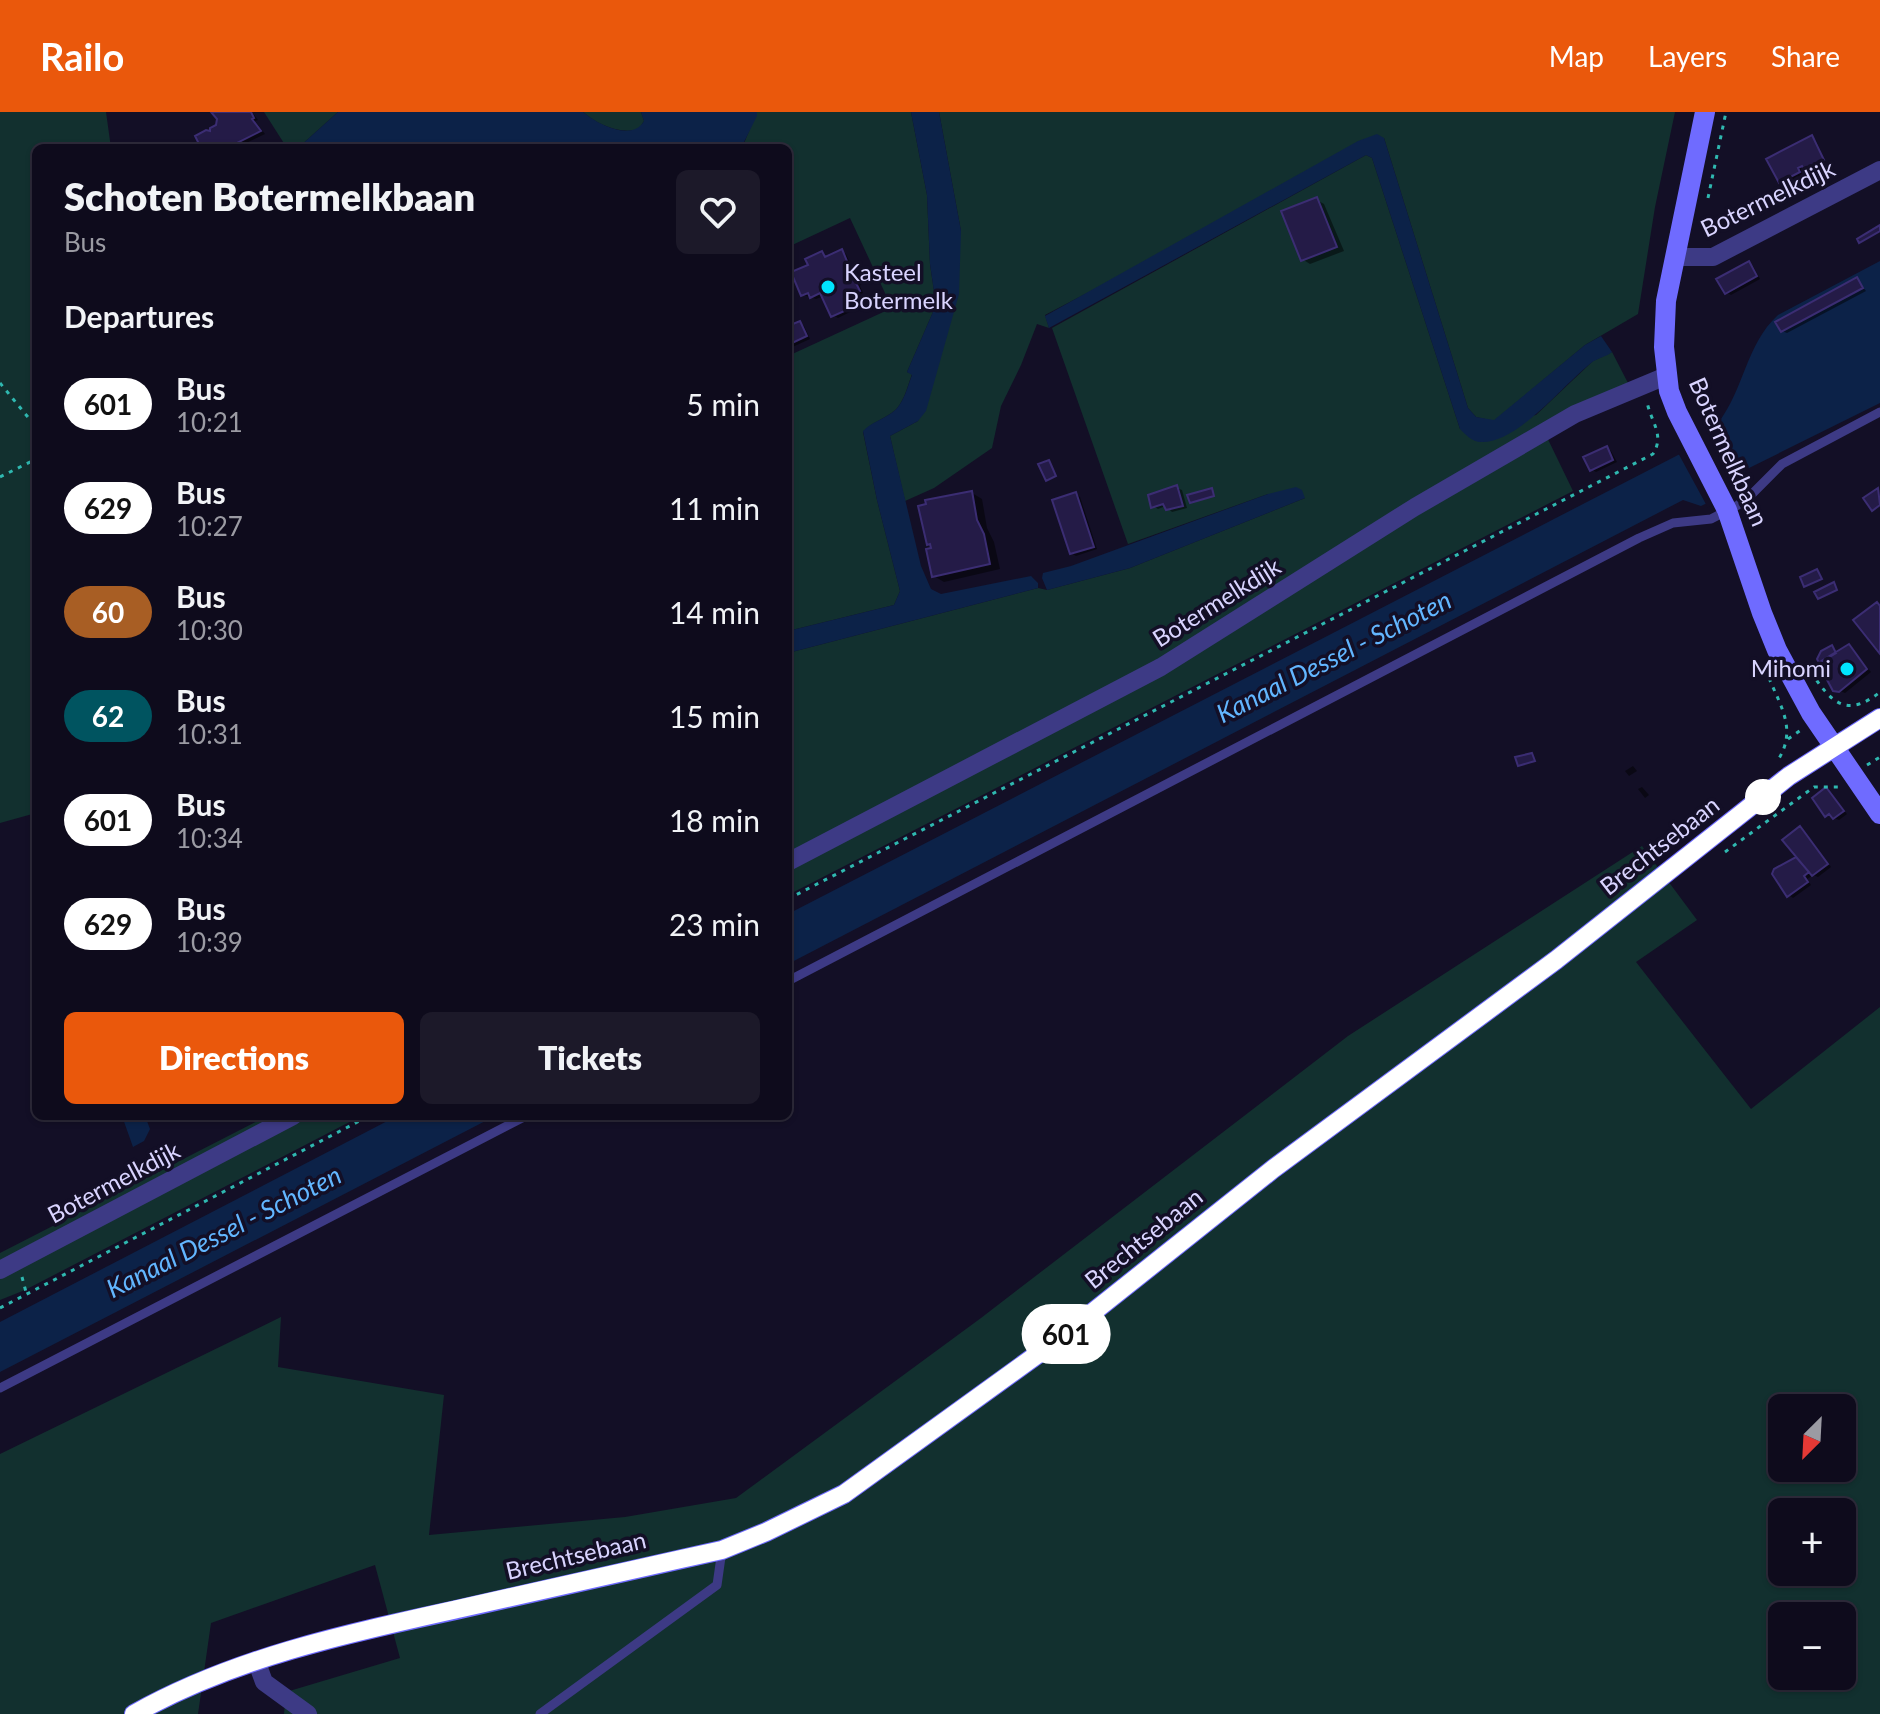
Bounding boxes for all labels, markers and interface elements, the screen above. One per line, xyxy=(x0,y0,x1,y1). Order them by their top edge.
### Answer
text: Railo xyxy=(40,33,124,79)
text: Map xyxy=(1549,39,1604,73)
text: Layers xyxy=(1648,39,1727,73)
text: Share xyxy=(1771,39,1840,73)
street label: Botermelkdijk xyxy=(1696,152,1840,243)
button: heart xyxy=(676,170,760,254)
text: Schoten Botermelkbaan xyxy=(64,173,475,219)
text: Bus xyxy=(64,226,106,258)
place label: Kasteel Botermelk xyxy=(844,257,954,314)
marker: Kasteel Botermelk xyxy=(819,278,837,296)
text: Departures xyxy=(64,298,214,334)
text: Bus xyxy=(176,370,226,406)
street label: Botermelkbaan xyxy=(1684,373,1775,530)
text: 5 min xyxy=(686,386,760,422)
text: 601 xyxy=(84,387,132,421)
text: 10:21 xyxy=(176,406,243,438)
text: Bus xyxy=(176,474,226,510)
text: 11 min xyxy=(669,490,760,526)
text: 629 xyxy=(84,491,132,525)
text: 10:27 xyxy=(176,510,243,542)
street label: Botermelkdijk xyxy=(1147,550,1286,653)
text: Bus xyxy=(176,578,226,614)
water label: Kanaal Dessel - Schoten xyxy=(1211,583,1456,729)
text: 14 min xyxy=(669,594,760,630)
text: 60 xyxy=(92,595,124,629)
text: 10:30 xyxy=(176,614,243,646)
place label: Mihomi xyxy=(1751,653,1831,682)
marker: Mihomi xyxy=(1838,660,1856,678)
text: Bus xyxy=(176,682,226,718)
text: 15 min xyxy=(669,698,760,734)
text: 62 xyxy=(92,699,124,733)
text: 10:31 xyxy=(176,718,243,750)
unlabelled marker xyxy=(1746,780,1780,814)
text: Bus xyxy=(176,786,226,822)
street label: Brechtsebaan xyxy=(1594,789,1724,900)
text: 18 min xyxy=(669,802,760,838)
text: 601 xyxy=(84,803,132,837)
text: 10:34 xyxy=(176,822,243,854)
text: Bus xyxy=(176,890,226,926)
text: 23 min xyxy=(669,906,760,942)
text: 629 xyxy=(84,907,132,941)
text: 10:39 xyxy=(176,926,243,958)
button: Directions xyxy=(64,1012,404,1104)
button: Tickets xyxy=(420,1012,760,1104)
street label: Botermelkdijk xyxy=(42,1134,185,1229)
water label: Kanaal Dessel - Schoten xyxy=(101,1158,346,1304)
street label: Brechtsebaan xyxy=(1078,1182,1208,1294)
line badge: 601 xyxy=(1020,1308,1112,1360)
text: 601 xyxy=(1042,1317,1090,1351)
north arrow xyxy=(1768,1394,1856,1482)
map controls xyxy=(1768,1394,1856,1690)
button: + xyxy=(1768,1498,1856,1586)
street label: Brechtsebaan xyxy=(503,1524,649,1585)
button: − xyxy=(1768,1602,1856,1690)

